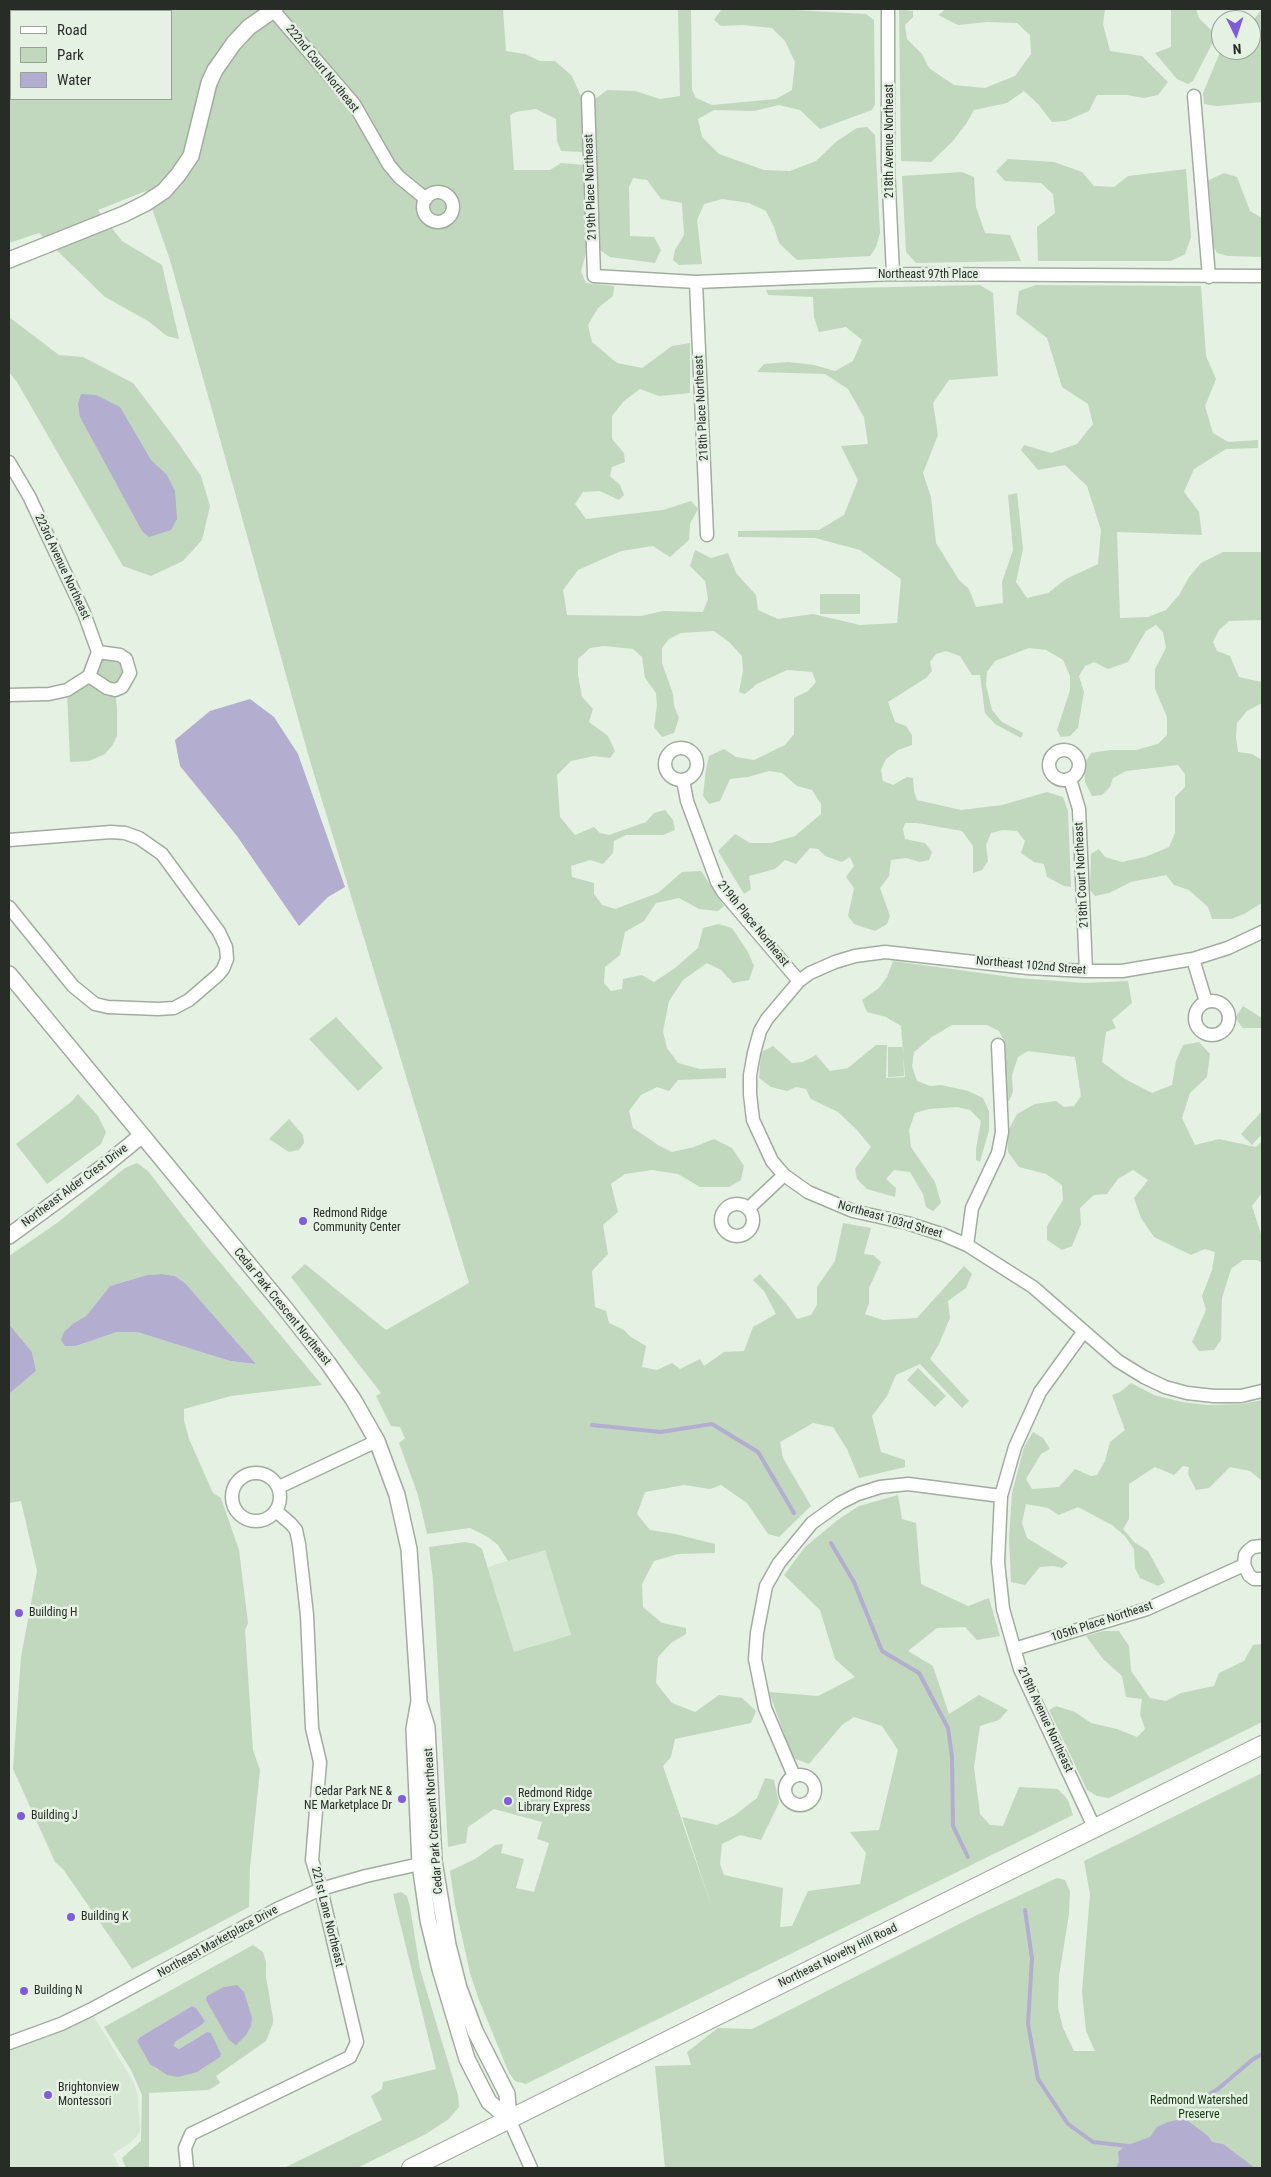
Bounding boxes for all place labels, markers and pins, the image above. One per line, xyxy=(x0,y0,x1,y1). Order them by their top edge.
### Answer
place label: Redmond Ridge Community Center xyxy=(313,1207,401,1235)
marker: Redmond Ridge Community Center xyxy=(297,1215,309,1227)
place label: Building H xyxy=(29,1606,77,1620)
marker: Building H xyxy=(13,1607,25,1619)
place label: Cedar Park NE & NE Marketplace Dr xyxy=(304,1785,392,1813)
place label: Redmond Ridge Library Express xyxy=(518,1787,592,1815)
marker: Cedar Park NE & NE Marketplace Dr xyxy=(396,1793,408,1805)
marker: Redmond Ridge Library Express xyxy=(502,1795,514,1807)
place label: Building J xyxy=(31,1809,78,1823)
marker: Building J xyxy=(15,1810,27,1822)
place label: Building K xyxy=(81,1910,129,1924)
marker: Building K xyxy=(65,1911,77,1923)
place label: Building N xyxy=(34,1984,82,1998)
marker: Building N xyxy=(18,1985,30,1997)
place label: Brightonview Montessori xyxy=(58,2081,119,2109)
marker: Brightonview Montessori xyxy=(42,2089,54,2101)

